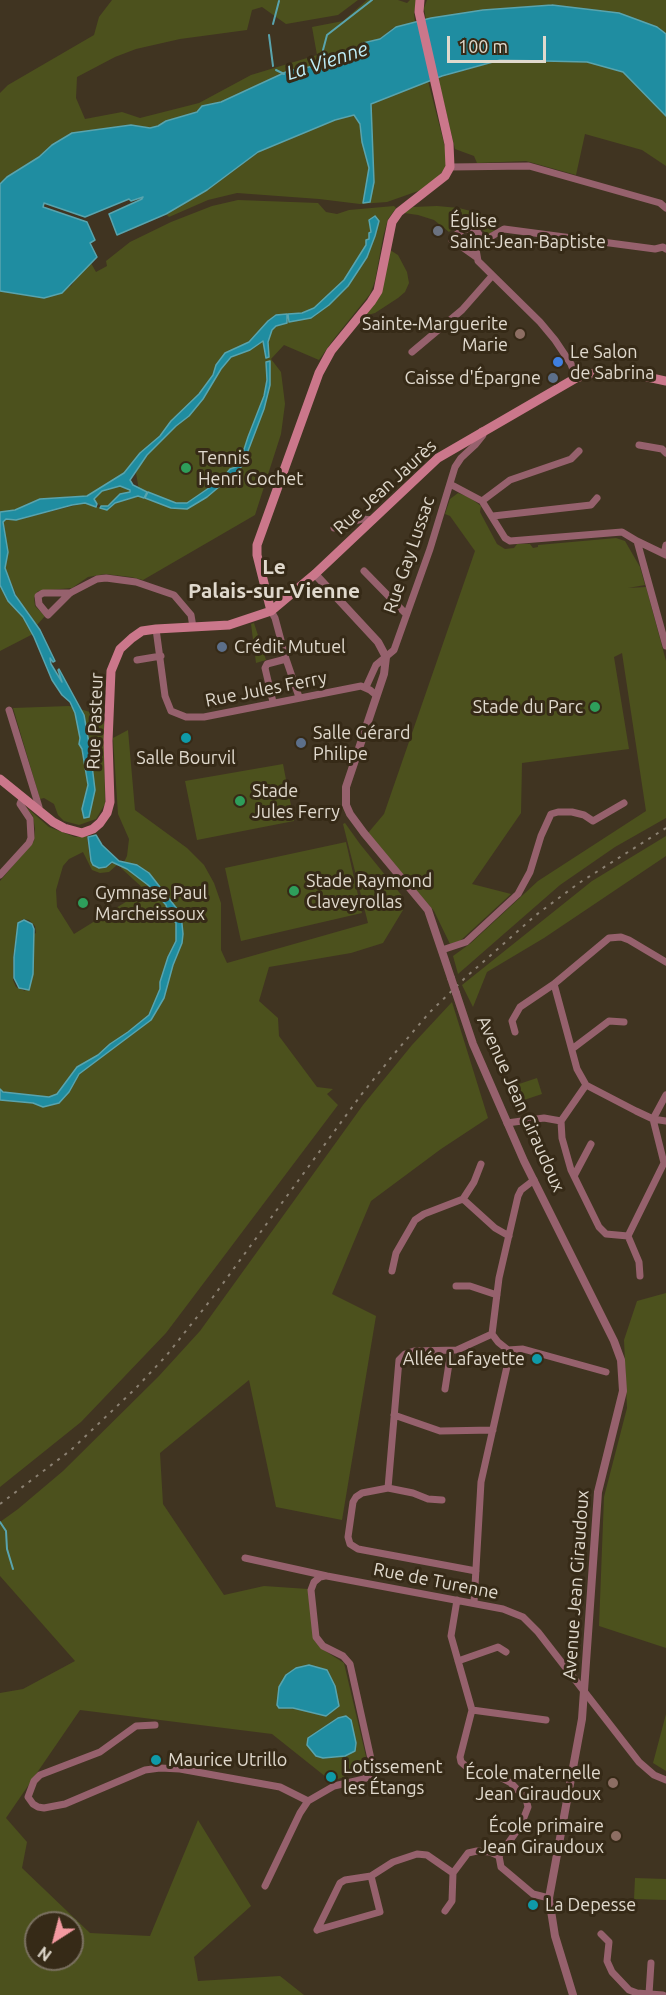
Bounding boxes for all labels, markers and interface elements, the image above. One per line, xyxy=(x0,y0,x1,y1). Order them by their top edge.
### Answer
scale bar xyxy=(450,24,549,62)
text: 100 m xyxy=(458,36,508,56)
water label: La Vienne xyxy=(283,37,371,85)
place label: Église Saint-Jean-Baptiste xyxy=(450,210,606,252)
marker: Église Saint-Jean-Baptiste xyxy=(431,224,445,238)
place label: Sainte-Marguerite Marie xyxy=(362,313,508,356)
marker: Sainte-Marguerite Marie xyxy=(513,327,527,341)
place label: Le Salon de Sabrina xyxy=(570,341,655,384)
marker: Le Salon de Sabrina xyxy=(551,355,565,369)
place label: Caisse d'Épargne xyxy=(405,367,541,389)
marker: Caisse d'Épargne xyxy=(546,371,560,385)
street label: Rue Jean Jaurès xyxy=(329,435,441,539)
place label: Tennis Henri Cochet xyxy=(198,447,303,490)
marker: Tennis Henri Cochet xyxy=(179,461,193,475)
street label: Rue Gay Lussac xyxy=(379,494,439,616)
district label: Le Palais-sur-Vienne xyxy=(188,554,360,604)
place label: Crédit Mutuel xyxy=(234,636,346,658)
marker: Crédit Mutuel xyxy=(215,640,229,654)
street label: Rue Jules Ferry xyxy=(203,667,329,711)
street label: Rue Pasteur xyxy=(83,672,107,770)
place label: Stade du Parc xyxy=(473,696,583,718)
marker: Stade du Parc xyxy=(588,700,602,714)
place label: Salle Gérard Philipe xyxy=(313,722,410,764)
marker: Salle Bourvil xyxy=(179,731,193,745)
marker: Salle Gérard Philipe xyxy=(294,736,308,750)
place label: Salle Bourvil xyxy=(136,747,236,769)
place label: Stade Jules Ferry xyxy=(252,780,340,822)
marker: Stade Jules Ferry xyxy=(233,794,247,808)
place label: Stade Raymond Claveyrollas xyxy=(306,870,432,912)
place label: Gymnase Paul Marcheissoux xyxy=(95,882,207,924)
marker: Stade Raymond Claveyrollas xyxy=(287,884,301,898)
marker: Gymnase Paul Marcheissoux xyxy=(76,896,90,910)
street label: Avenue Jean Giraudoux xyxy=(472,1013,570,1195)
place label: Allée Lafayette xyxy=(403,1348,525,1370)
marker: Allée Lafayette xyxy=(530,1352,544,1366)
street label: Avenue Jean Giraudoux xyxy=(559,1489,593,1681)
street label: Rue de Turenne xyxy=(372,1558,500,1604)
place label: Maurice Utrillo xyxy=(168,1749,287,1771)
marker: Maurice Utrillo xyxy=(149,1753,163,1767)
place label: Lotissement les Étangs xyxy=(343,1756,443,1798)
place label: École maternelle Jean Giraudoux xyxy=(465,1762,601,1804)
marker: Lotissement les Étangs xyxy=(324,1770,338,1784)
marker: École maternelle Jean Giraudoux xyxy=(606,1776,620,1790)
place label: École primaire Jean Giraudoux xyxy=(478,1815,604,1858)
marker: École primaire Jean Giraudoux xyxy=(609,1829,623,1843)
place label: La Depesse xyxy=(545,1894,636,1916)
marker: La Depesse xyxy=(526,1898,540,1912)
north arrow xyxy=(24,1911,84,1971)
text: N xyxy=(34,1943,55,1965)

